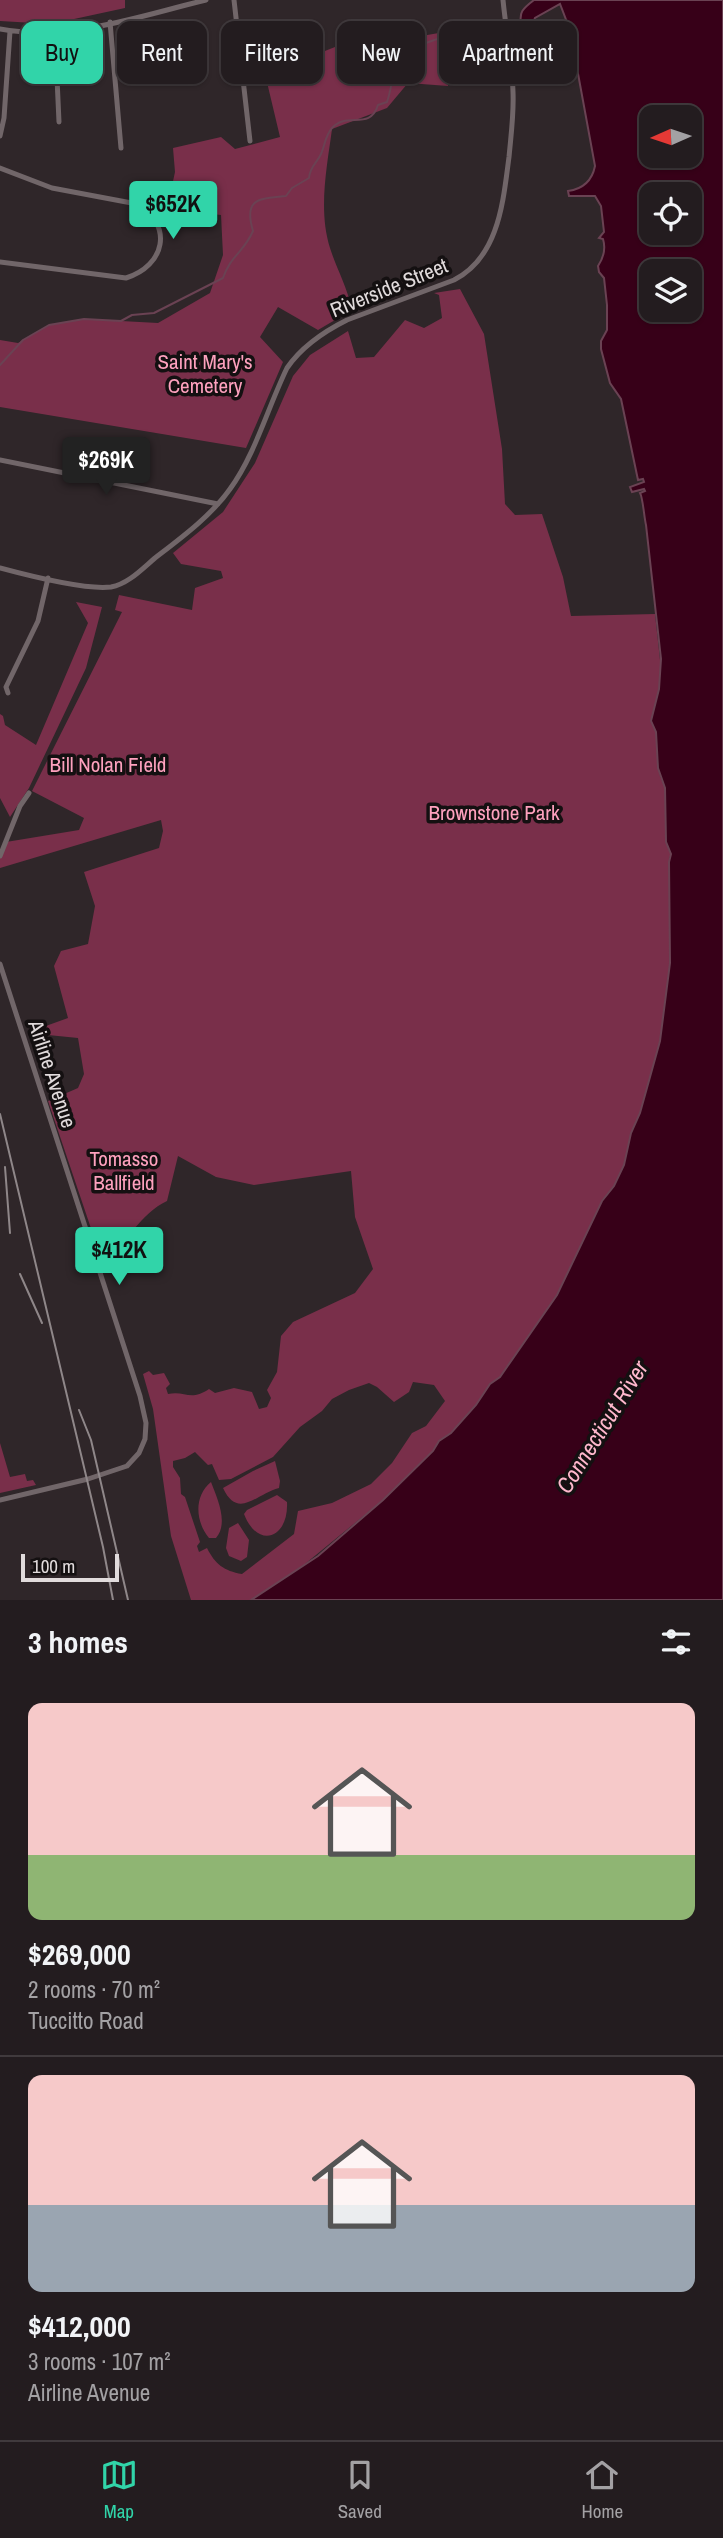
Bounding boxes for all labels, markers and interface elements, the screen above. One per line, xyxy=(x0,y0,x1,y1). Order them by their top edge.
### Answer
chip: Buy xyxy=(21,21,103,84)
chip: Rent xyxy=(117,21,207,84)
chip: Filters xyxy=(221,21,323,84)
chip: New xyxy=(337,21,425,84)
chip: Apartment xyxy=(439,21,577,84)
north arrow xyxy=(639,105,702,168)
map controls xyxy=(639,105,702,322)
pin: $652K xyxy=(124,182,222,241)
button: locate xyxy=(639,182,702,245)
text: $652K xyxy=(145,188,201,219)
street label: Riverside Street xyxy=(326,251,452,324)
button: layers xyxy=(639,259,702,322)
park label: Saint Mary's Cemetery xyxy=(157,347,253,400)
pin: $269K xyxy=(57,438,155,497)
text: $269K xyxy=(78,444,134,475)
park label: Bill Nolan Field xyxy=(50,750,166,779)
park label: Brownstone Park xyxy=(428,798,560,827)
street label: Airline Avenue xyxy=(21,1015,84,1131)
park label: Tomasso Ballfield xyxy=(90,1144,158,1197)
pin: $412K xyxy=(70,1228,168,1287)
text: $412K xyxy=(91,1234,147,1265)
water label: Connecticut River xyxy=(548,1354,655,1499)
scale bar xyxy=(21,1551,119,1583)
text: 100 m xyxy=(32,1553,75,1579)
text: 3 homes xyxy=(28,1622,128,1662)
icon: filters xyxy=(657,1623,695,1661)
icon: home xyxy=(299,1749,425,1875)
text: $269,000 xyxy=(28,1934,131,1974)
text: 2 rooms · 70 m² xyxy=(28,1974,160,2005)
text: Tuccitto Road xyxy=(28,2005,144,2036)
icon: home xyxy=(299,2121,425,2247)
text: $412,000 xyxy=(28,2306,131,2346)
text: 3 rooms · 107 m² xyxy=(28,2346,171,2377)
text: Airline Avenue xyxy=(28,2377,150,2408)
tab: Map xyxy=(100,2456,138,2524)
tab: Saved xyxy=(338,2456,382,2524)
tab: Home xyxy=(582,2456,623,2524)

